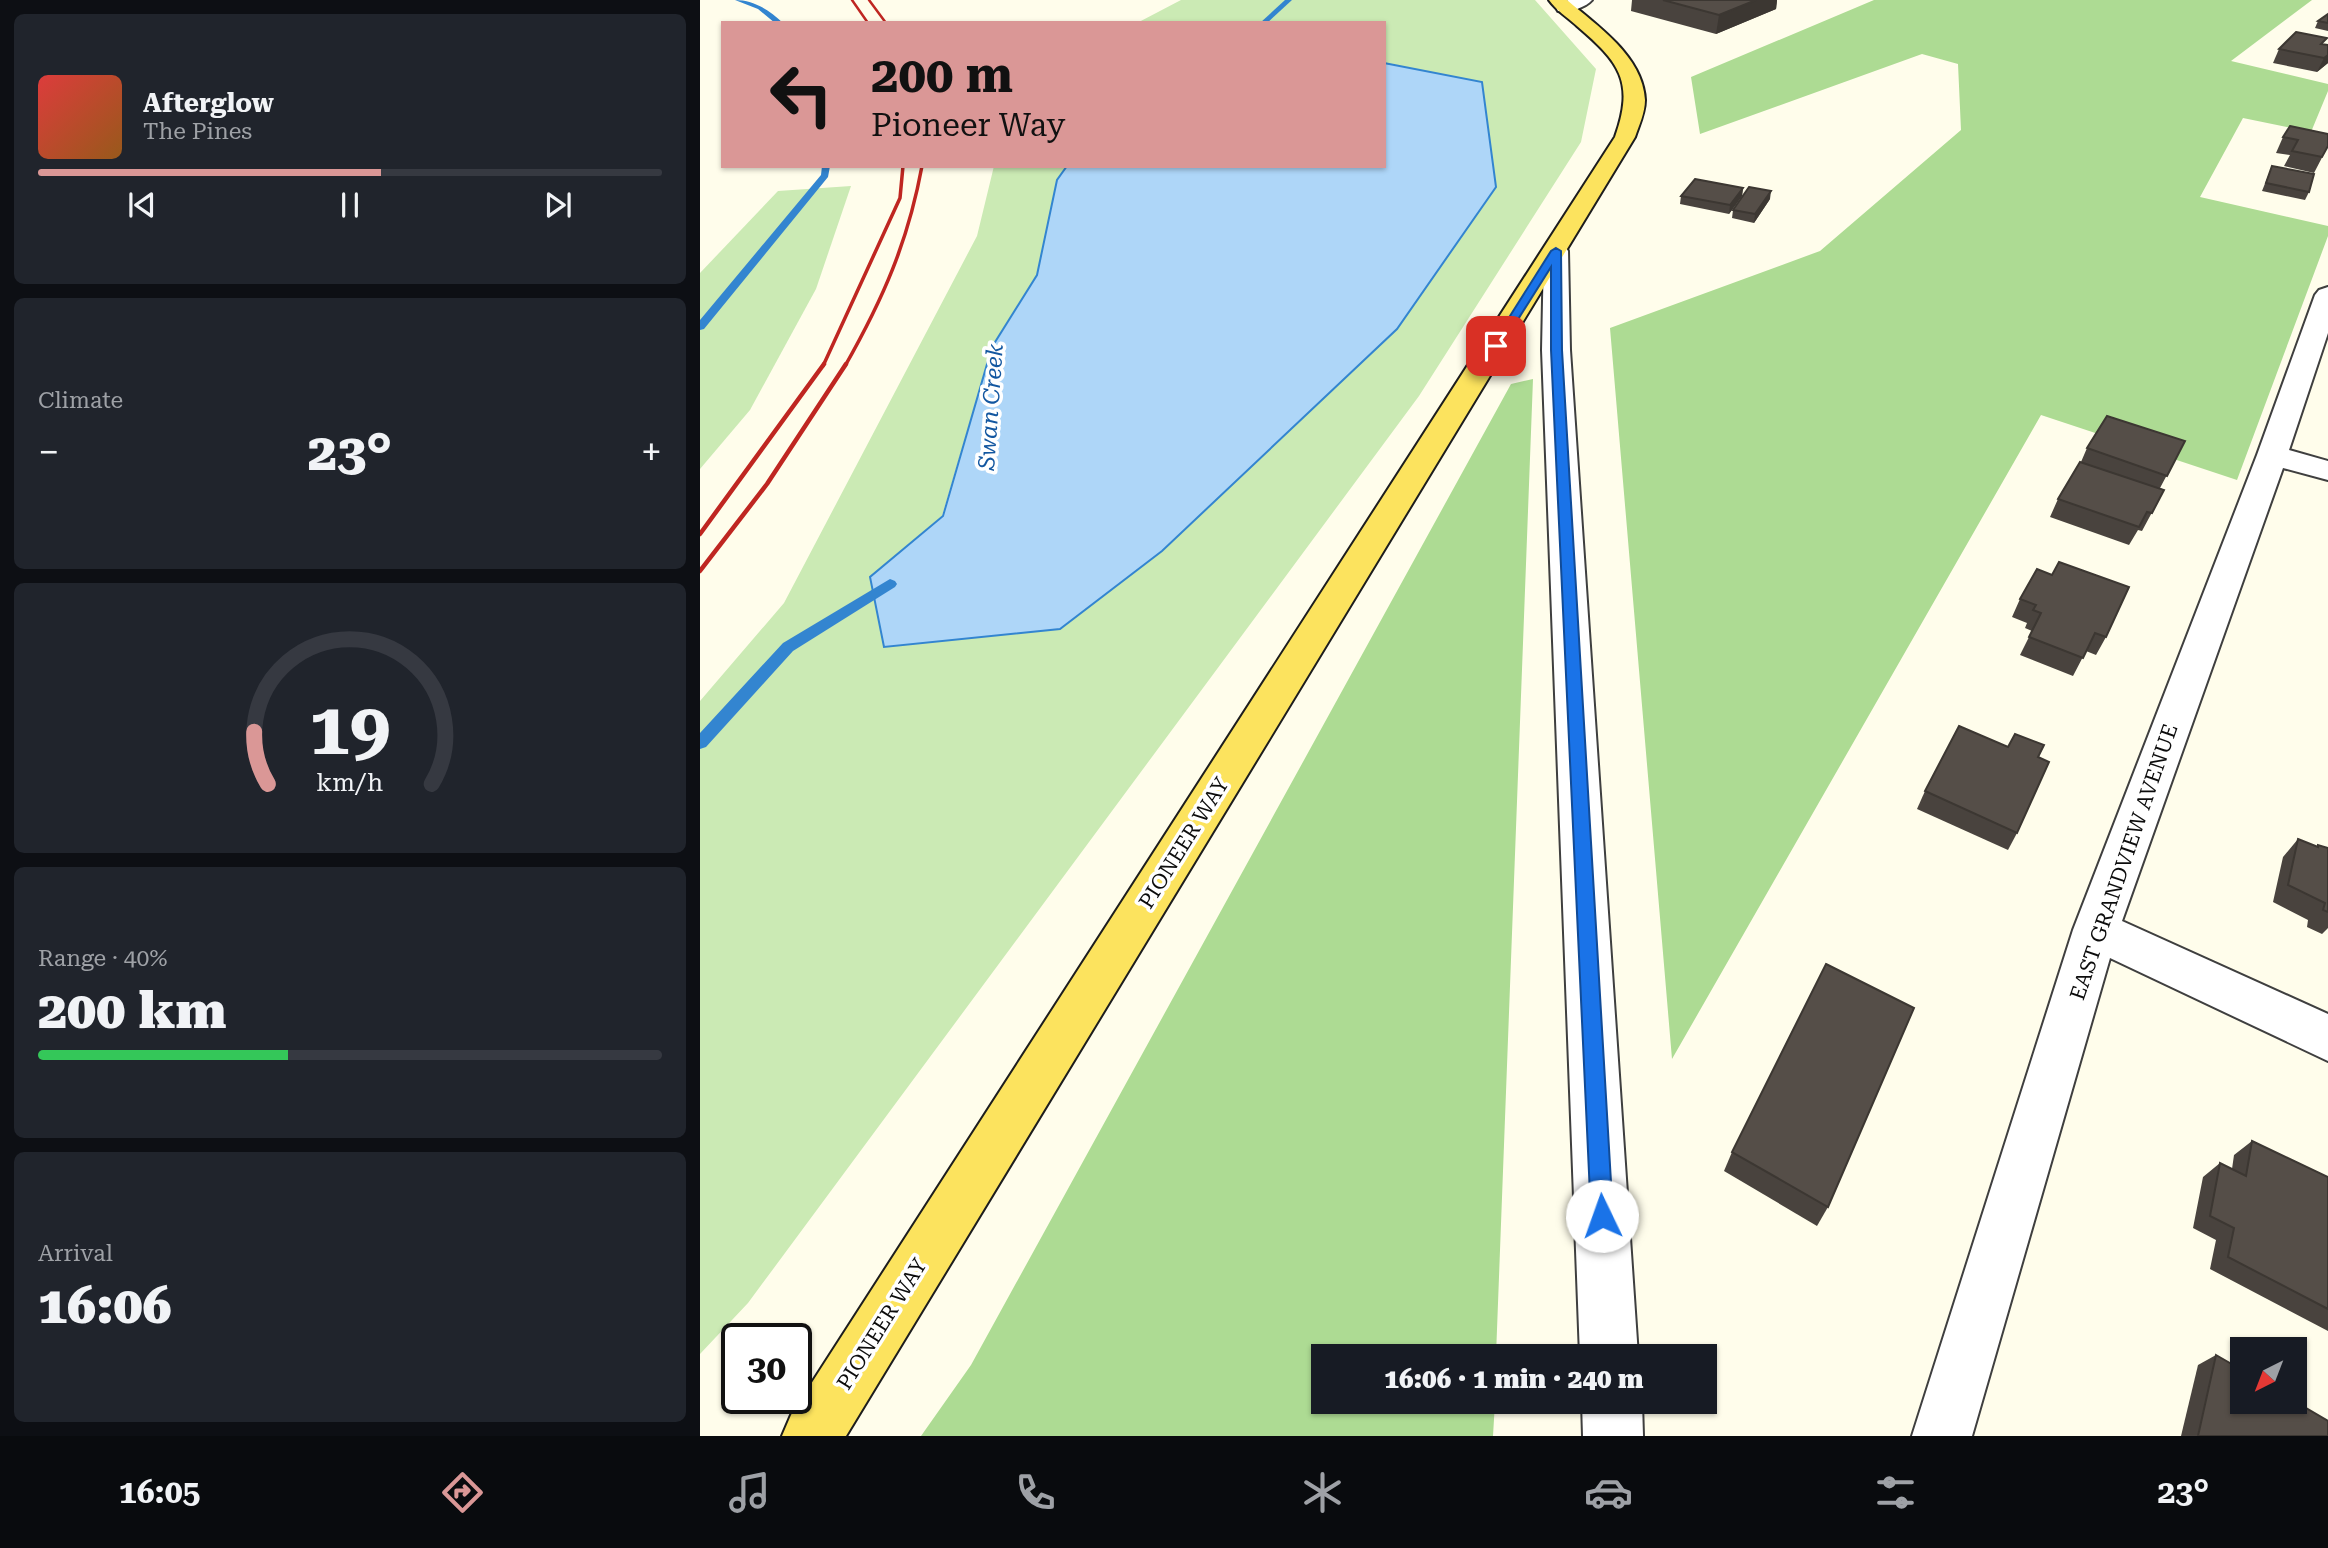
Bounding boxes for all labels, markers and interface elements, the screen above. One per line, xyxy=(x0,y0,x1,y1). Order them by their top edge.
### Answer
text: 200 m xyxy=(871,47,1013,104)
icon: left xyxy=(756,49,847,140)
text: Afterglow xyxy=(143,88,274,118)
text: Pioneer Way xyxy=(871,106,1065,144)
text: The Pines xyxy=(143,118,252,145)
icon: previous xyxy=(123,186,161,224)
icon: pause xyxy=(331,186,369,224)
icon: next xyxy=(539,186,577,224)
pin xyxy=(1466,316,1526,376)
icon: arrive xyxy=(1477,327,1515,365)
water label: Swan Creek xyxy=(973,342,1009,472)
text: Climate xyxy=(38,387,123,414)
text: 23° xyxy=(308,422,392,483)
text: − xyxy=(38,430,59,474)
text: + xyxy=(641,430,662,474)
text: 19 xyxy=(309,687,391,772)
street label: EAST GRANDVIEW AVENUE xyxy=(2065,721,2183,1003)
text: km/h xyxy=(317,768,383,797)
street label: PIONEER WAY xyxy=(1134,773,1234,913)
text: Range · 40% xyxy=(38,945,167,972)
text: 200 km xyxy=(38,980,226,1041)
position arrow xyxy=(1565,1179,1639,1253)
text: Arrival xyxy=(38,1240,113,1267)
street label: PIONEER WAY xyxy=(832,1254,932,1394)
text: 16:06 xyxy=(38,1275,172,1336)
speed limit sign: 30 xyxy=(721,1323,812,1414)
north arrow xyxy=(2230,1337,2306,1414)
map controls xyxy=(2230,1337,2307,1414)
text: 16:06 · 1 min · 240 m xyxy=(1384,1364,1644,1394)
icon: directions xyxy=(438,1468,487,1517)
icon: music xyxy=(725,1468,774,1517)
icon: phone xyxy=(1011,1468,1060,1517)
icon: climate xyxy=(1298,1468,1347,1517)
icon: car xyxy=(1584,1468,1633,1517)
icon: filters xyxy=(1871,1468,1920,1517)
text: 16:05 xyxy=(119,1473,200,1511)
text: 23° xyxy=(2157,1473,2209,1511)

